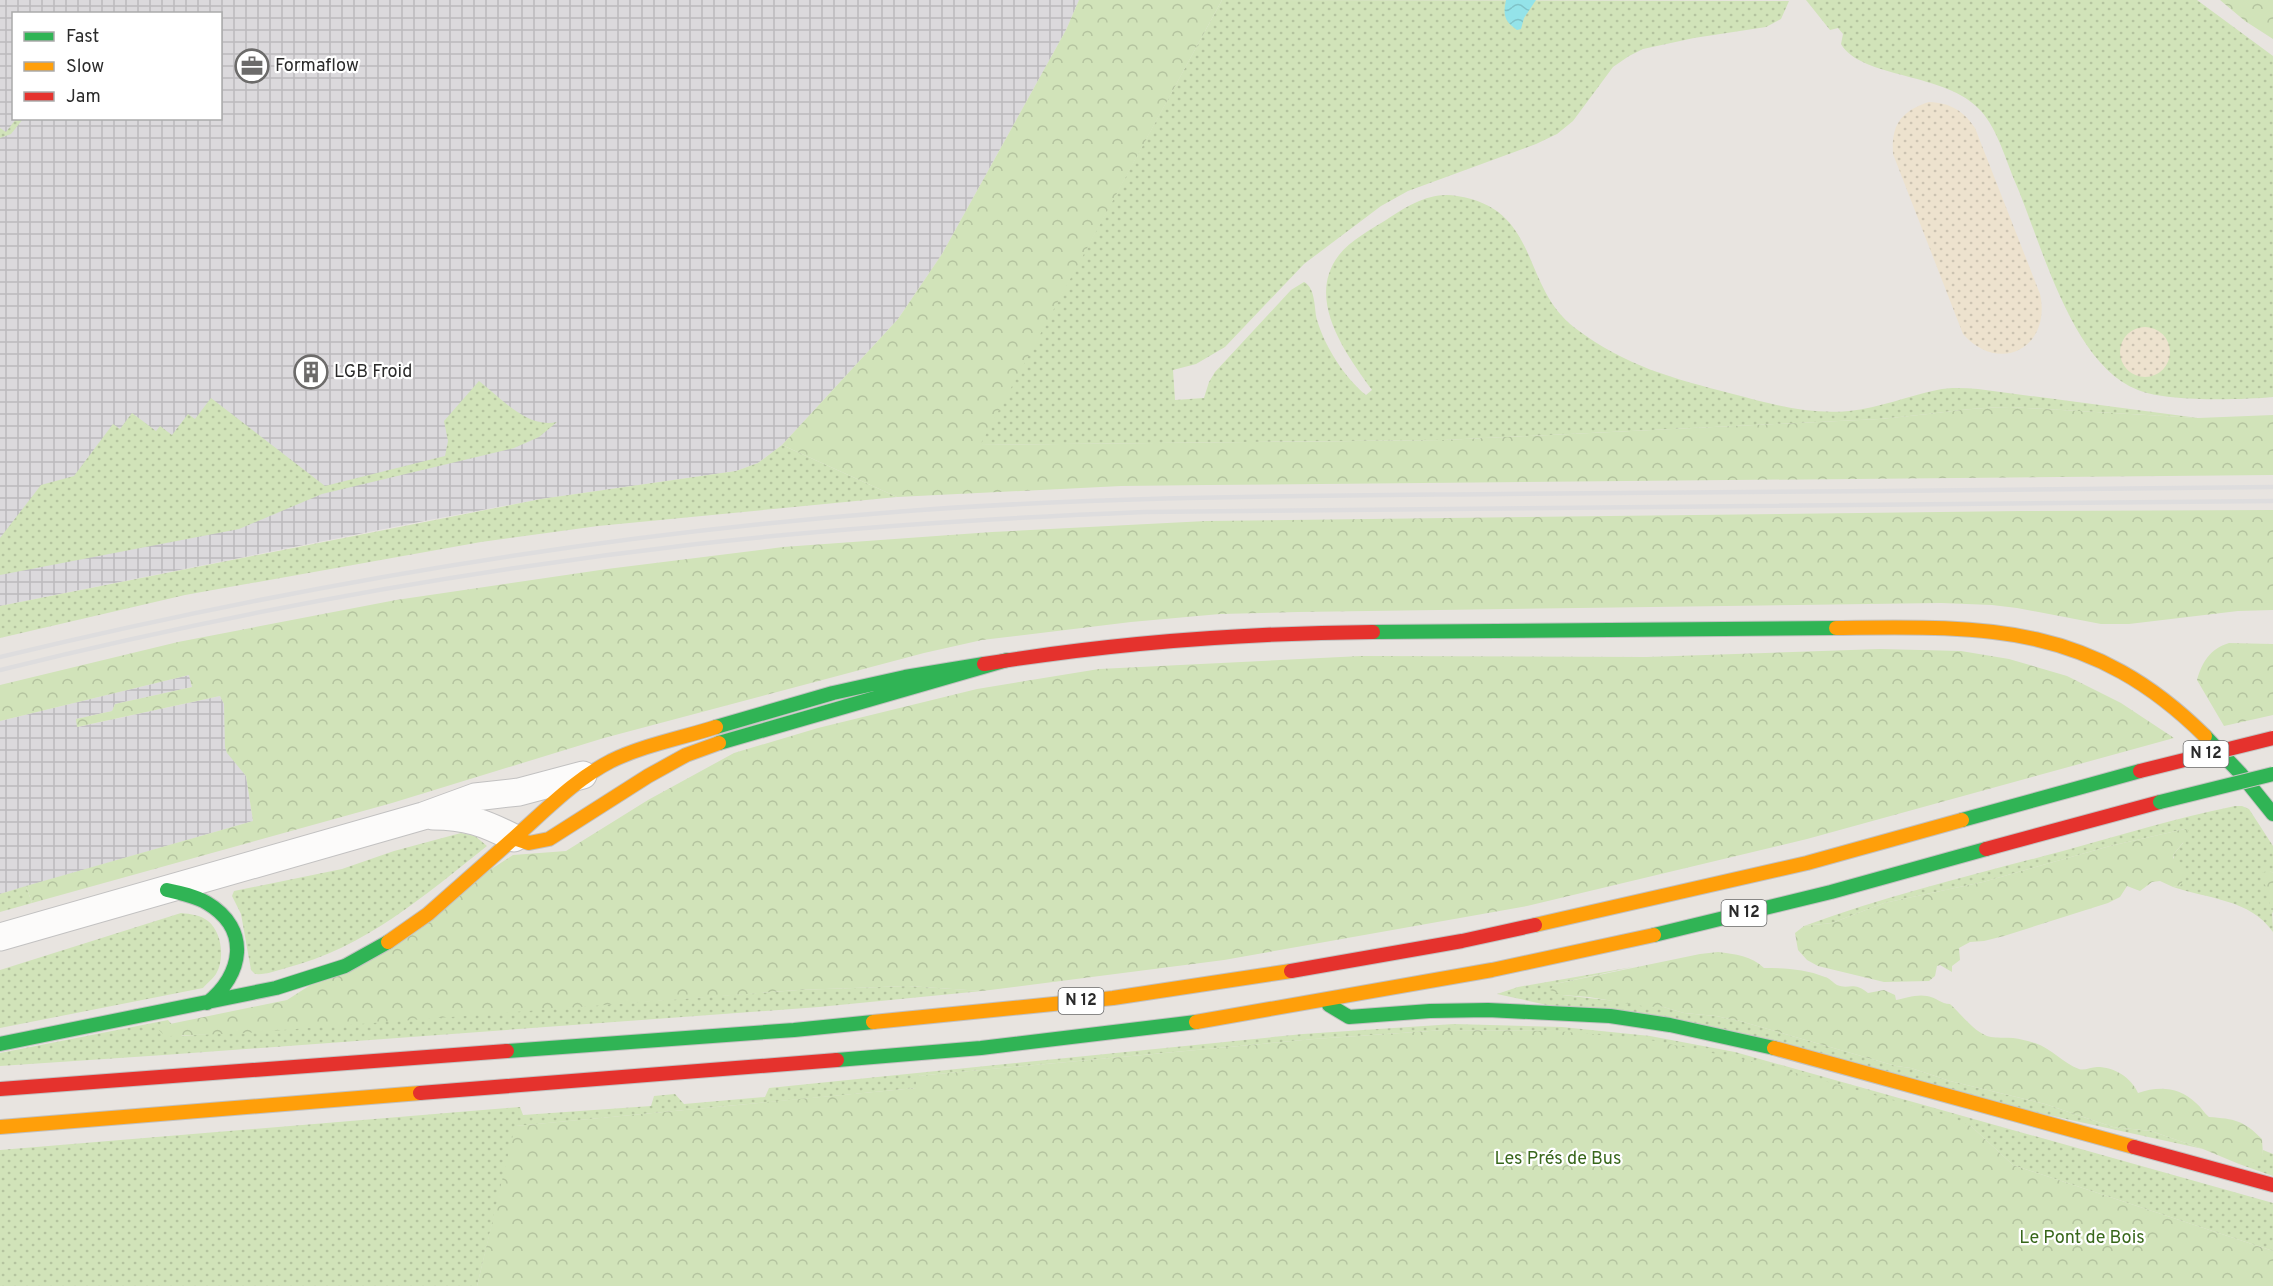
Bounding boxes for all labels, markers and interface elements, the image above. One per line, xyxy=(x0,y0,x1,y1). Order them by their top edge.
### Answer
legend xyxy=(12,12,222,120)
text: Fast xyxy=(66,26,99,49)
office icon: Formaflow xyxy=(234,48,270,84)
place label: Formaflow xyxy=(275,55,359,78)
text: Slow xyxy=(66,56,104,79)
text: Jam xyxy=(66,86,101,109)
building icon: LGB Froid xyxy=(293,354,329,390)
place label: LGB Froid xyxy=(334,361,412,384)
road number: N 12 xyxy=(2184,741,2228,767)
road number: N 12 xyxy=(1722,900,1766,926)
road number: N 12 xyxy=(1058,988,1104,1014)
park label: Les Prés de Bus xyxy=(1495,1148,1621,1171)
park label: Le Pont de Bois xyxy=(2019,1227,2145,1250)

